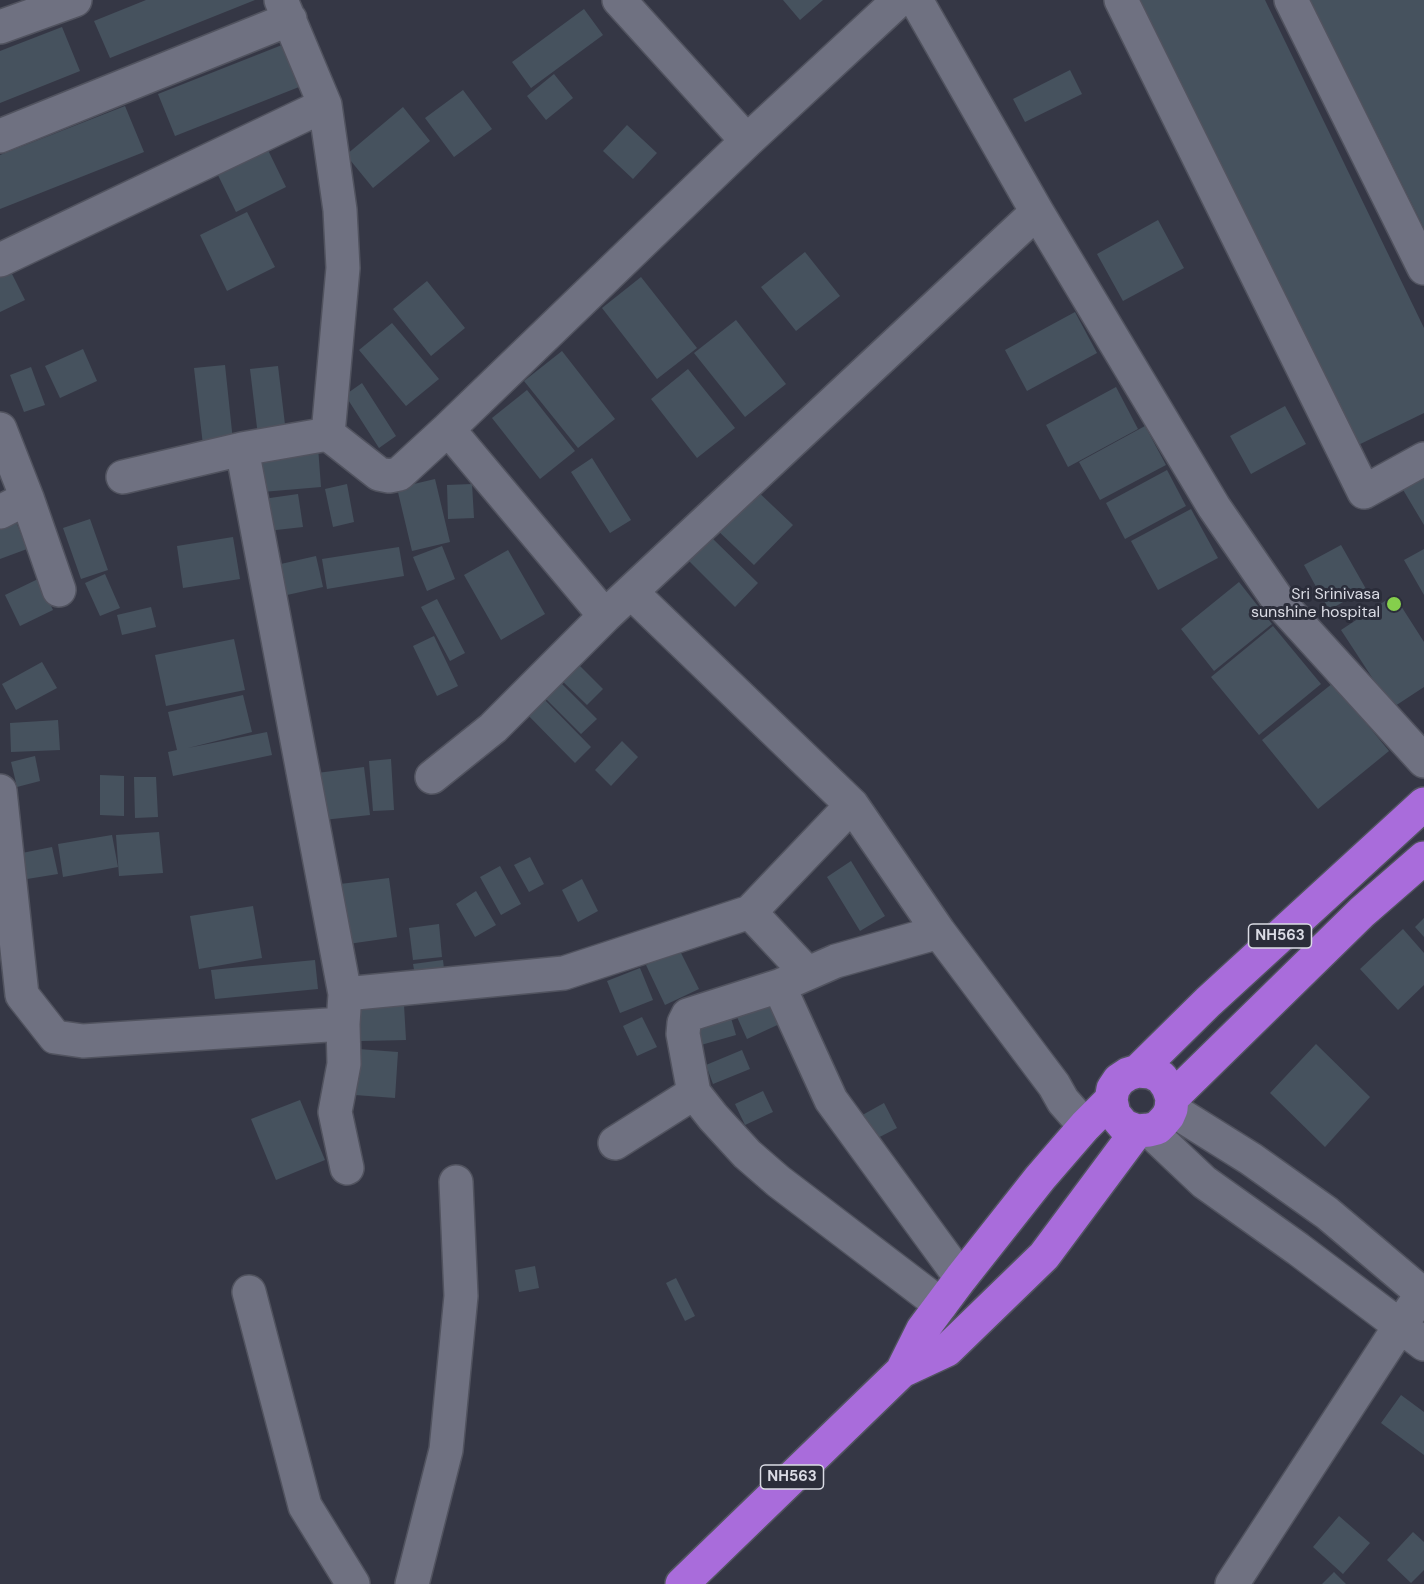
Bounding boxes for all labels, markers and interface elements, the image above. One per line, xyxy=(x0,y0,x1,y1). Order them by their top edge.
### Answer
place label: Sri Srinivasa sunshine hospital xyxy=(1251,585,1380,623)
marker: Sri Srinivasa sunshine hospital xyxy=(1385,595,1403,613)
road number: NH563 xyxy=(1248,924,1312,948)
road number: NH563 xyxy=(760,1465,824,1489)

